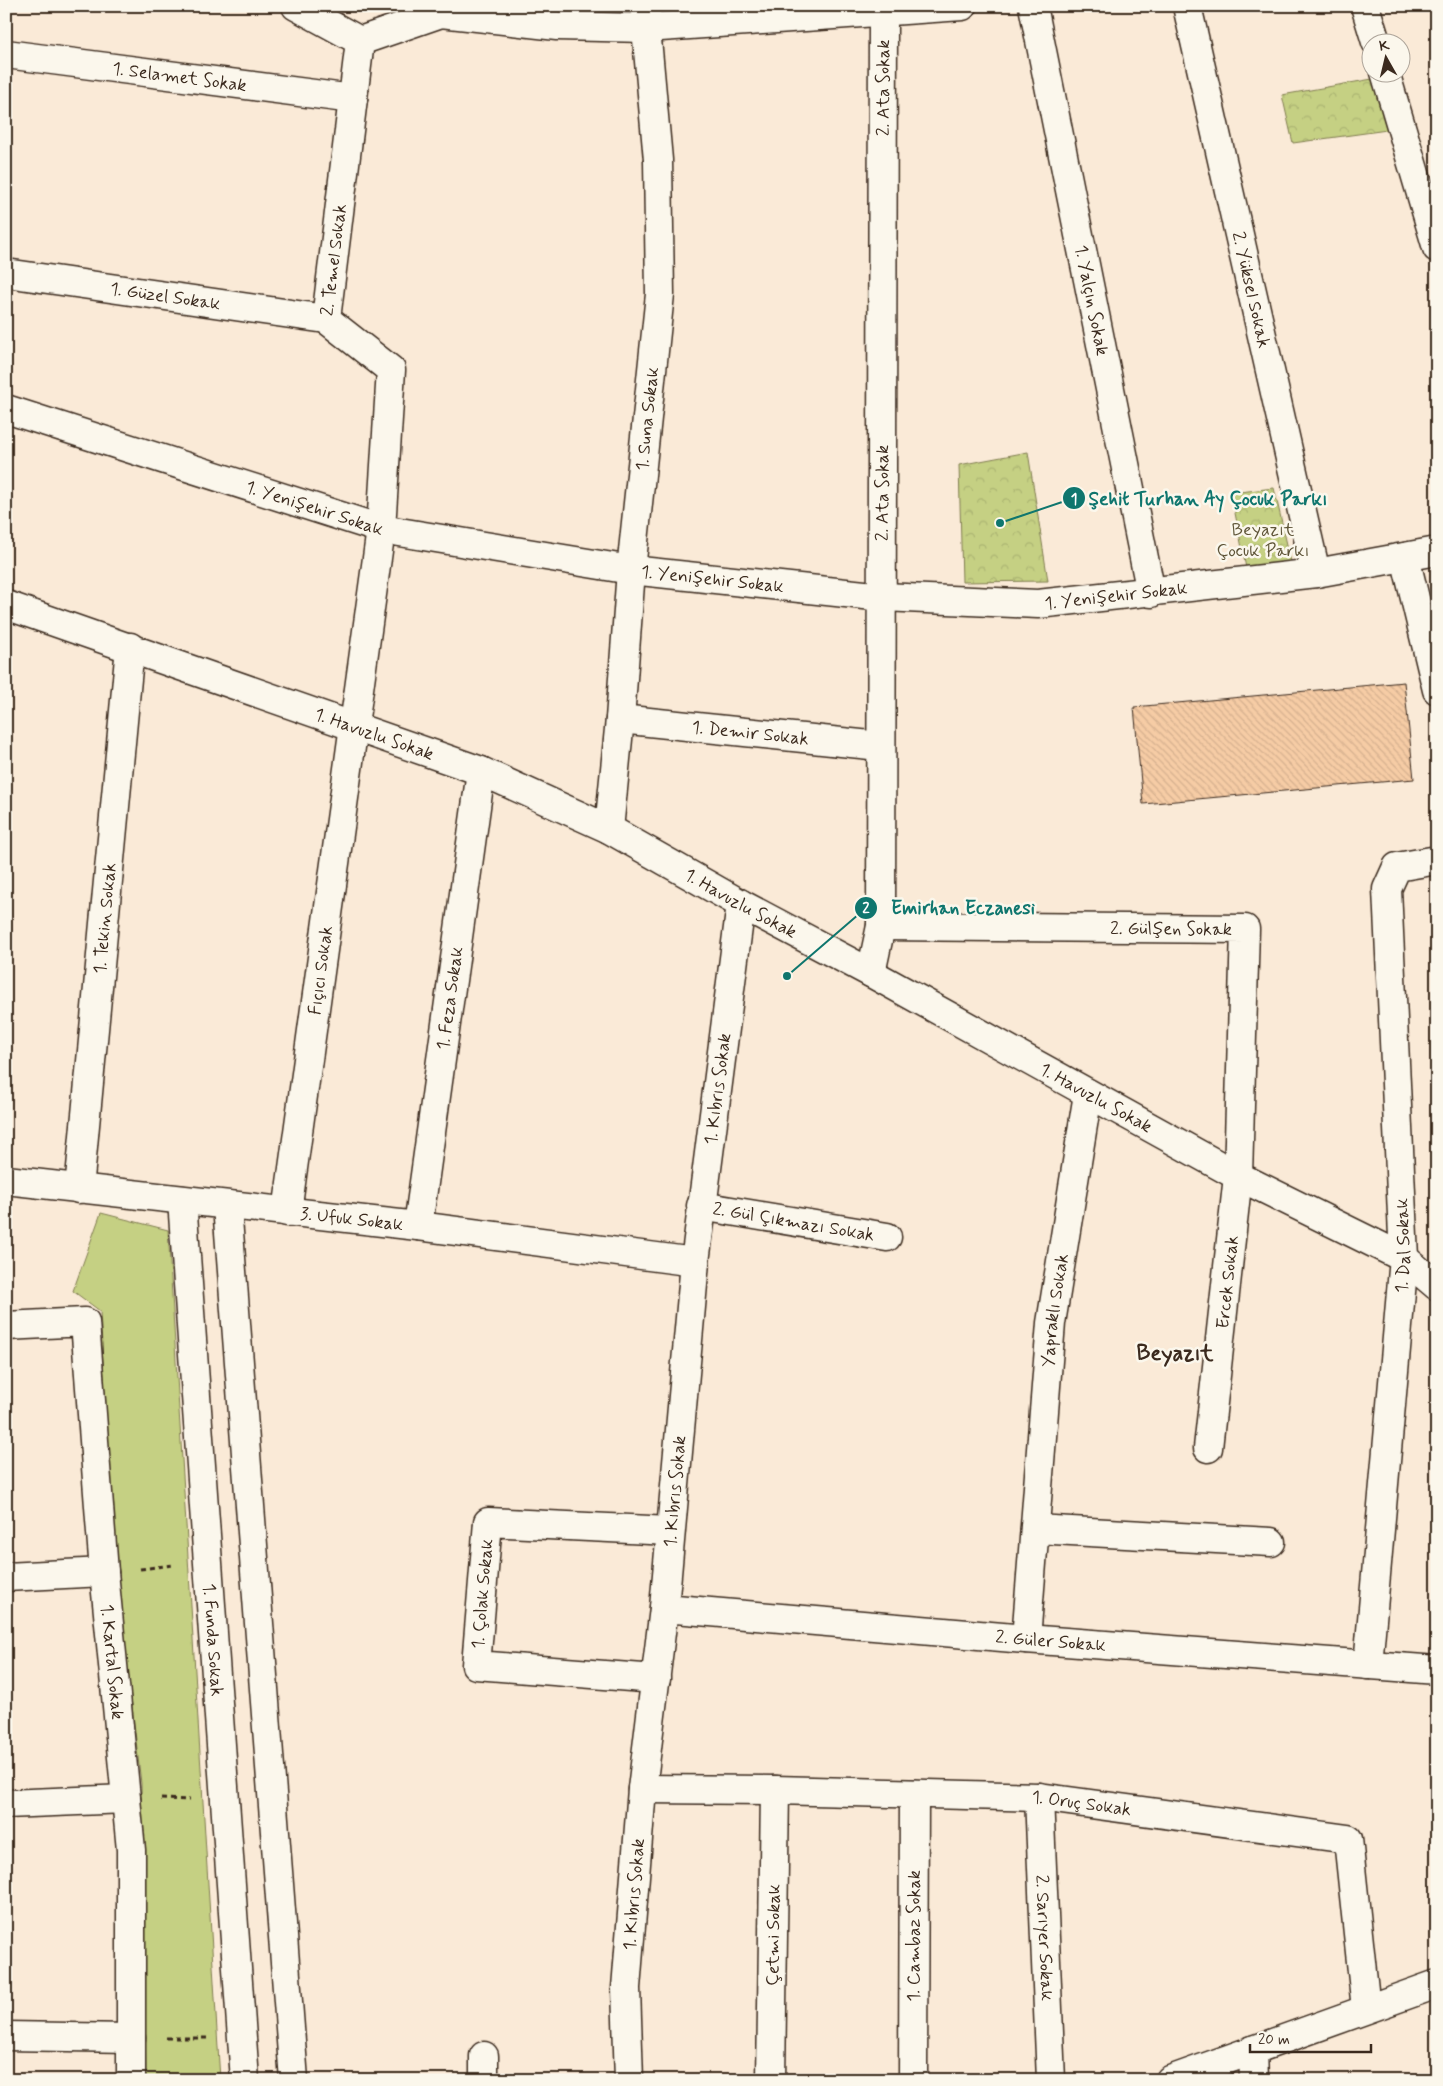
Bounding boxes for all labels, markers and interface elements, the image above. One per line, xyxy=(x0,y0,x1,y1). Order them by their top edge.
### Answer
north arrow xyxy=(1360,32,1410,82)
text: K xyxy=(1378,36,1392,56)
street label: 2. Ata Sokak xyxy=(872,40,896,136)
street label: 1. Selamet Sokak xyxy=(111,57,248,98)
street label: 2. Temel Sokak xyxy=(315,203,353,317)
street label: 2. Yüksel Sokak xyxy=(1226,229,1275,351)
street label: 1. Yalçın Sokak xyxy=(1068,243,1114,358)
street label: 1. Güzel Sokak xyxy=(108,277,222,317)
street label: 1. Suna Sokak xyxy=(631,366,665,472)
street label: 2. Ata Sokak xyxy=(871,445,895,541)
street label: 1. Yenişehir Sokak xyxy=(242,475,386,542)
callout: Şehit Turhan Ay Çocuk Parkı xyxy=(1062,481,1330,515)
text: Şehit Turhan Ay Çocuk Parkı xyxy=(1089,487,1327,513)
text: 1 xyxy=(1071,490,1077,510)
park label: Beyazıt Çocuk Parkı xyxy=(1217,518,1309,563)
street label: 1. Yenişehir Sokak xyxy=(640,560,785,599)
street label: 1. Yenişehir Sokak xyxy=(1043,576,1189,616)
street label: 1. Havuzlu Sokak xyxy=(311,703,437,767)
street label: 1. Demir Sokak xyxy=(691,716,810,752)
street label: 1. Tekin Sokak xyxy=(88,862,123,975)
street label: 1. Havuzlu Sokak xyxy=(680,863,801,945)
callout: Emirhan Eczanesi xyxy=(854,891,1047,925)
text: Emirhan Eczanesi xyxy=(891,896,1035,921)
text: 2 xyxy=(862,899,870,919)
street label: 2. Gülşen Sokak xyxy=(1110,917,1232,942)
street label: Fıçıcı Sokak xyxy=(303,924,339,1016)
street label: 1. Feza Sokak xyxy=(432,945,470,1052)
street label: 1. Kıbrıs Sokak xyxy=(699,1032,737,1146)
street label: 1. Havuzlu Sokak xyxy=(1035,1058,1156,1139)
street label: 2. Gül Çıkmazı Sokak xyxy=(711,1197,876,1248)
street label: 1. Dal Sokak xyxy=(1390,1197,1417,1294)
street label: 3. Ufuk Sokak xyxy=(299,1202,404,1237)
street label: Ercek Sokak xyxy=(1211,1234,1245,1330)
street label: Yapraklı Sokak xyxy=(1037,1252,1075,1368)
district label: Beyazıt xyxy=(1137,1340,1215,1368)
street label: 1. Kıbrıs Sokak xyxy=(658,1435,692,1548)
street label: 1. Çolak Sokak xyxy=(466,1538,500,1650)
street label: 1. Funda Sokak xyxy=(196,1583,229,1697)
street label: 1. Kartal Sokak xyxy=(94,1603,129,1721)
street label: 2. Güler Sokak xyxy=(994,1625,1107,1658)
street label: 1. Oruç Sokak xyxy=(1031,1786,1133,1822)
street label: 1. Kıbrıs Sokak xyxy=(618,1838,651,1951)
street label: 1. Cambaz Sokak xyxy=(902,1870,927,2002)
street label: 2. Sarıyer Sokak xyxy=(1029,1874,1059,2002)
street label: Çetmi Sokak xyxy=(761,1884,787,1986)
scale bar xyxy=(1250,2021,1372,2053)
text: 20 m xyxy=(1258,2030,1290,2050)

